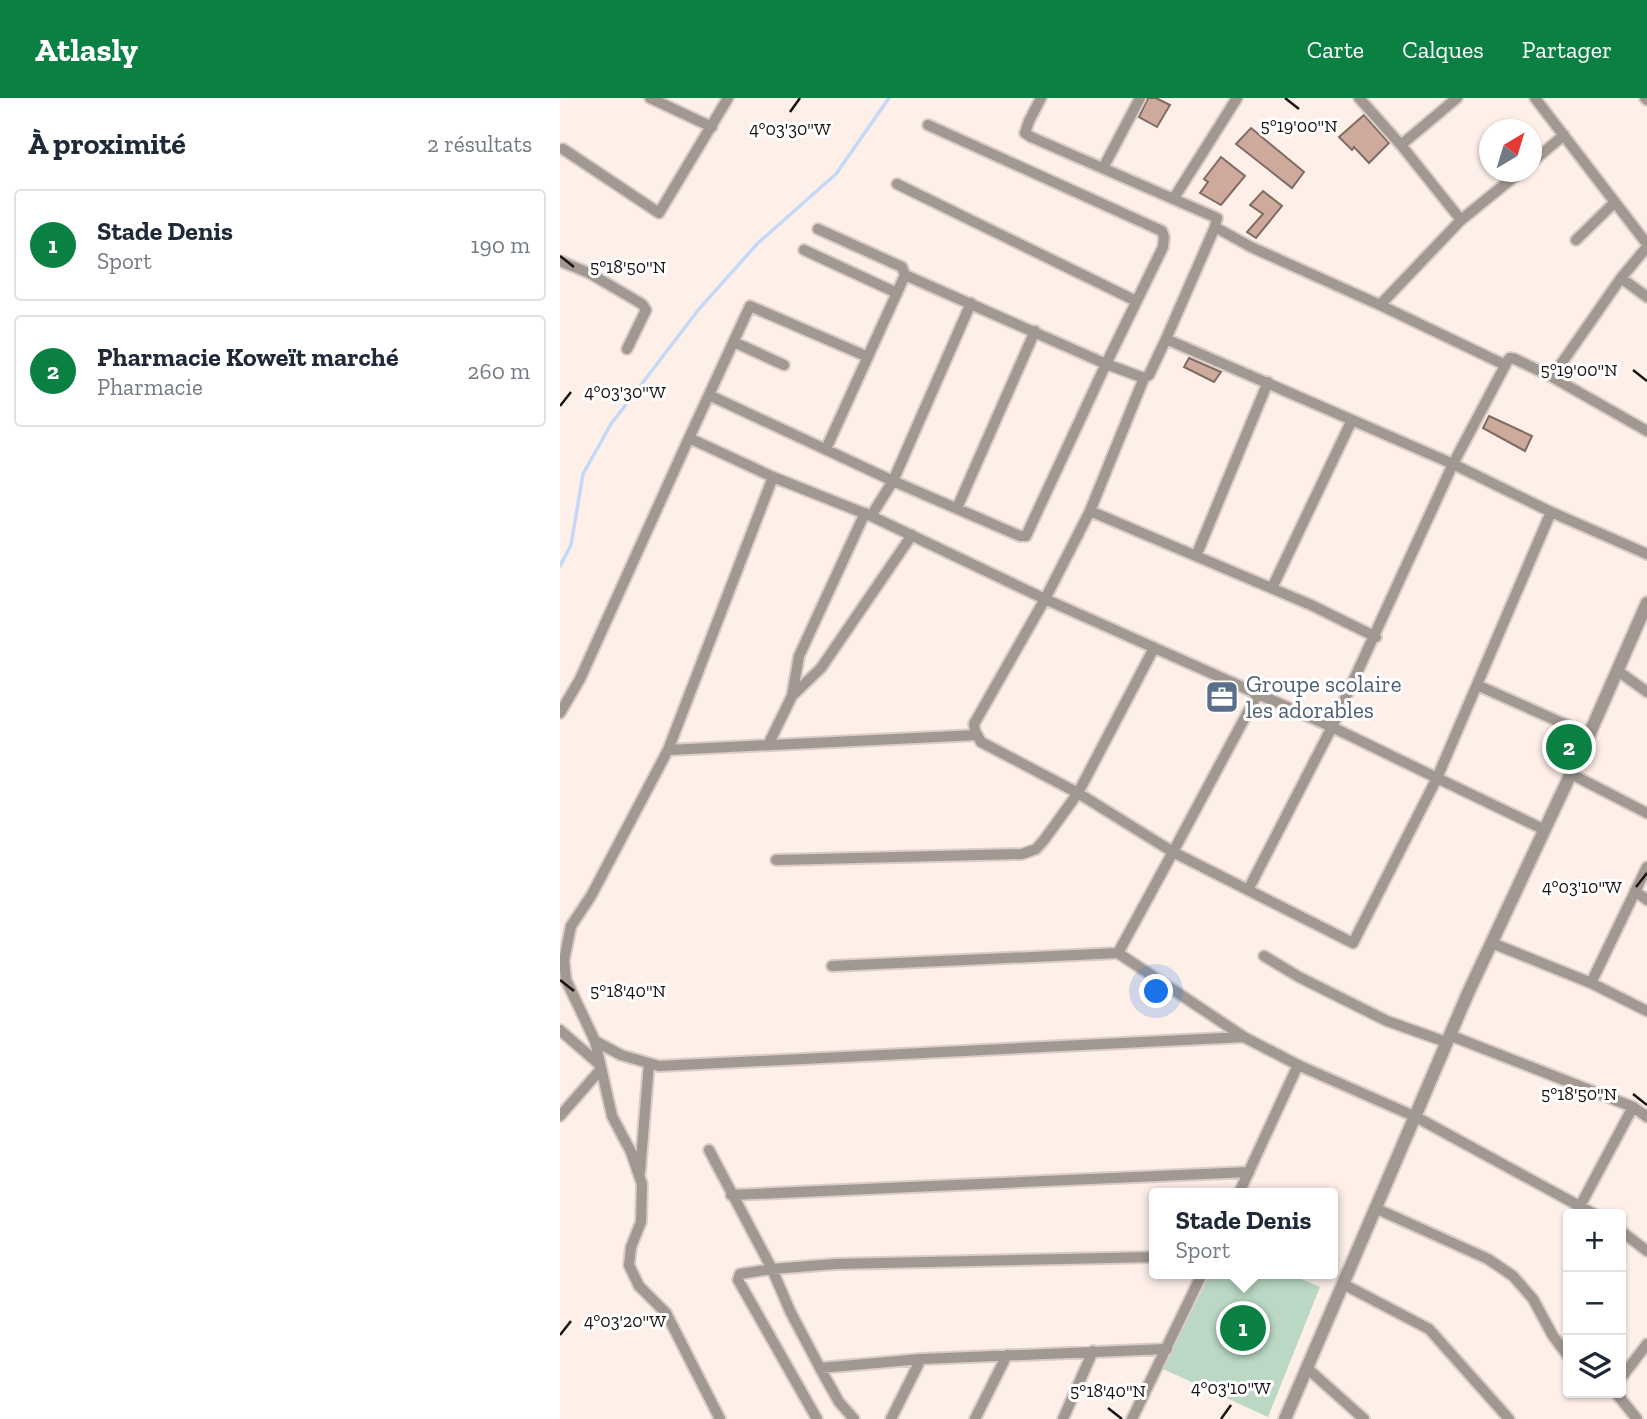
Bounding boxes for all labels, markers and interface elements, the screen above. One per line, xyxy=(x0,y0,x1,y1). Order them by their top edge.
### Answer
text: Atlasly xyxy=(35,30,138,69)
text: Carte xyxy=(1307,35,1364,64)
text: Calques xyxy=(1402,35,1484,64)
text: Partager xyxy=(1522,35,1612,64)
text: 5°19'00"N xyxy=(1261,115,1337,137)
text: 4°03'30"W xyxy=(749,118,831,140)
north arrow xyxy=(1479,119,1542,182)
text: À proximité xyxy=(28,126,186,162)
text: 2 résultats xyxy=(427,130,532,158)
text: Stade Denis xyxy=(97,215,233,247)
text: 1 xyxy=(48,231,58,259)
text: 190 m xyxy=(471,231,530,259)
text: Sport xyxy=(97,247,152,275)
text: 5°18'50"N xyxy=(590,256,666,278)
text: Pharmacie Koweït marché xyxy=(97,341,399,373)
text: 2 xyxy=(47,357,59,385)
text: 260 m xyxy=(468,357,530,385)
text: 5°19'00"N xyxy=(1541,359,1617,381)
text: Pharmacie xyxy=(97,373,203,401)
text: 4°03'30"W xyxy=(584,381,666,403)
place label: Groupe scolaire les adorables xyxy=(1246,670,1402,724)
office icon: Groupe scolaire les adorables xyxy=(1203,678,1241,716)
pin: 2 xyxy=(1546,721,1592,773)
text: 4°03'10"W xyxy=(1542,876,1622,898)
your location xyxy=(1139,974,1173,1008)
text: 5°18'40"N xyxy=(590,980,666,1002)
text: 5°18'50"N xyxy=(1541,1083,1617,1105)
popup xyxy=(1149,1188,1338,1279)
text: Stade Denis xyxy=(1175,1204,1312,1236)
map controls xyxy=(1563,1209,1626,1398)
button: + xyxy=(1563,1209,1626,1272)
text: Sport xyxy=(1175,1236,1230,1264)
button: − xyxy=(1563,1272,1626,1335)
pin: 1 xyxy=(1220,1302,1266,1354)
text: 4°03'20"W xyxy=(584,1310,666,1332)
button: layers xyxy=(1563,1335,1626,1398)
text: 4°03'10"W xyxy=(1191,1377,1271,1399)
text: 5°18'40"N xyxy=(1070,1380,1146,1402)

